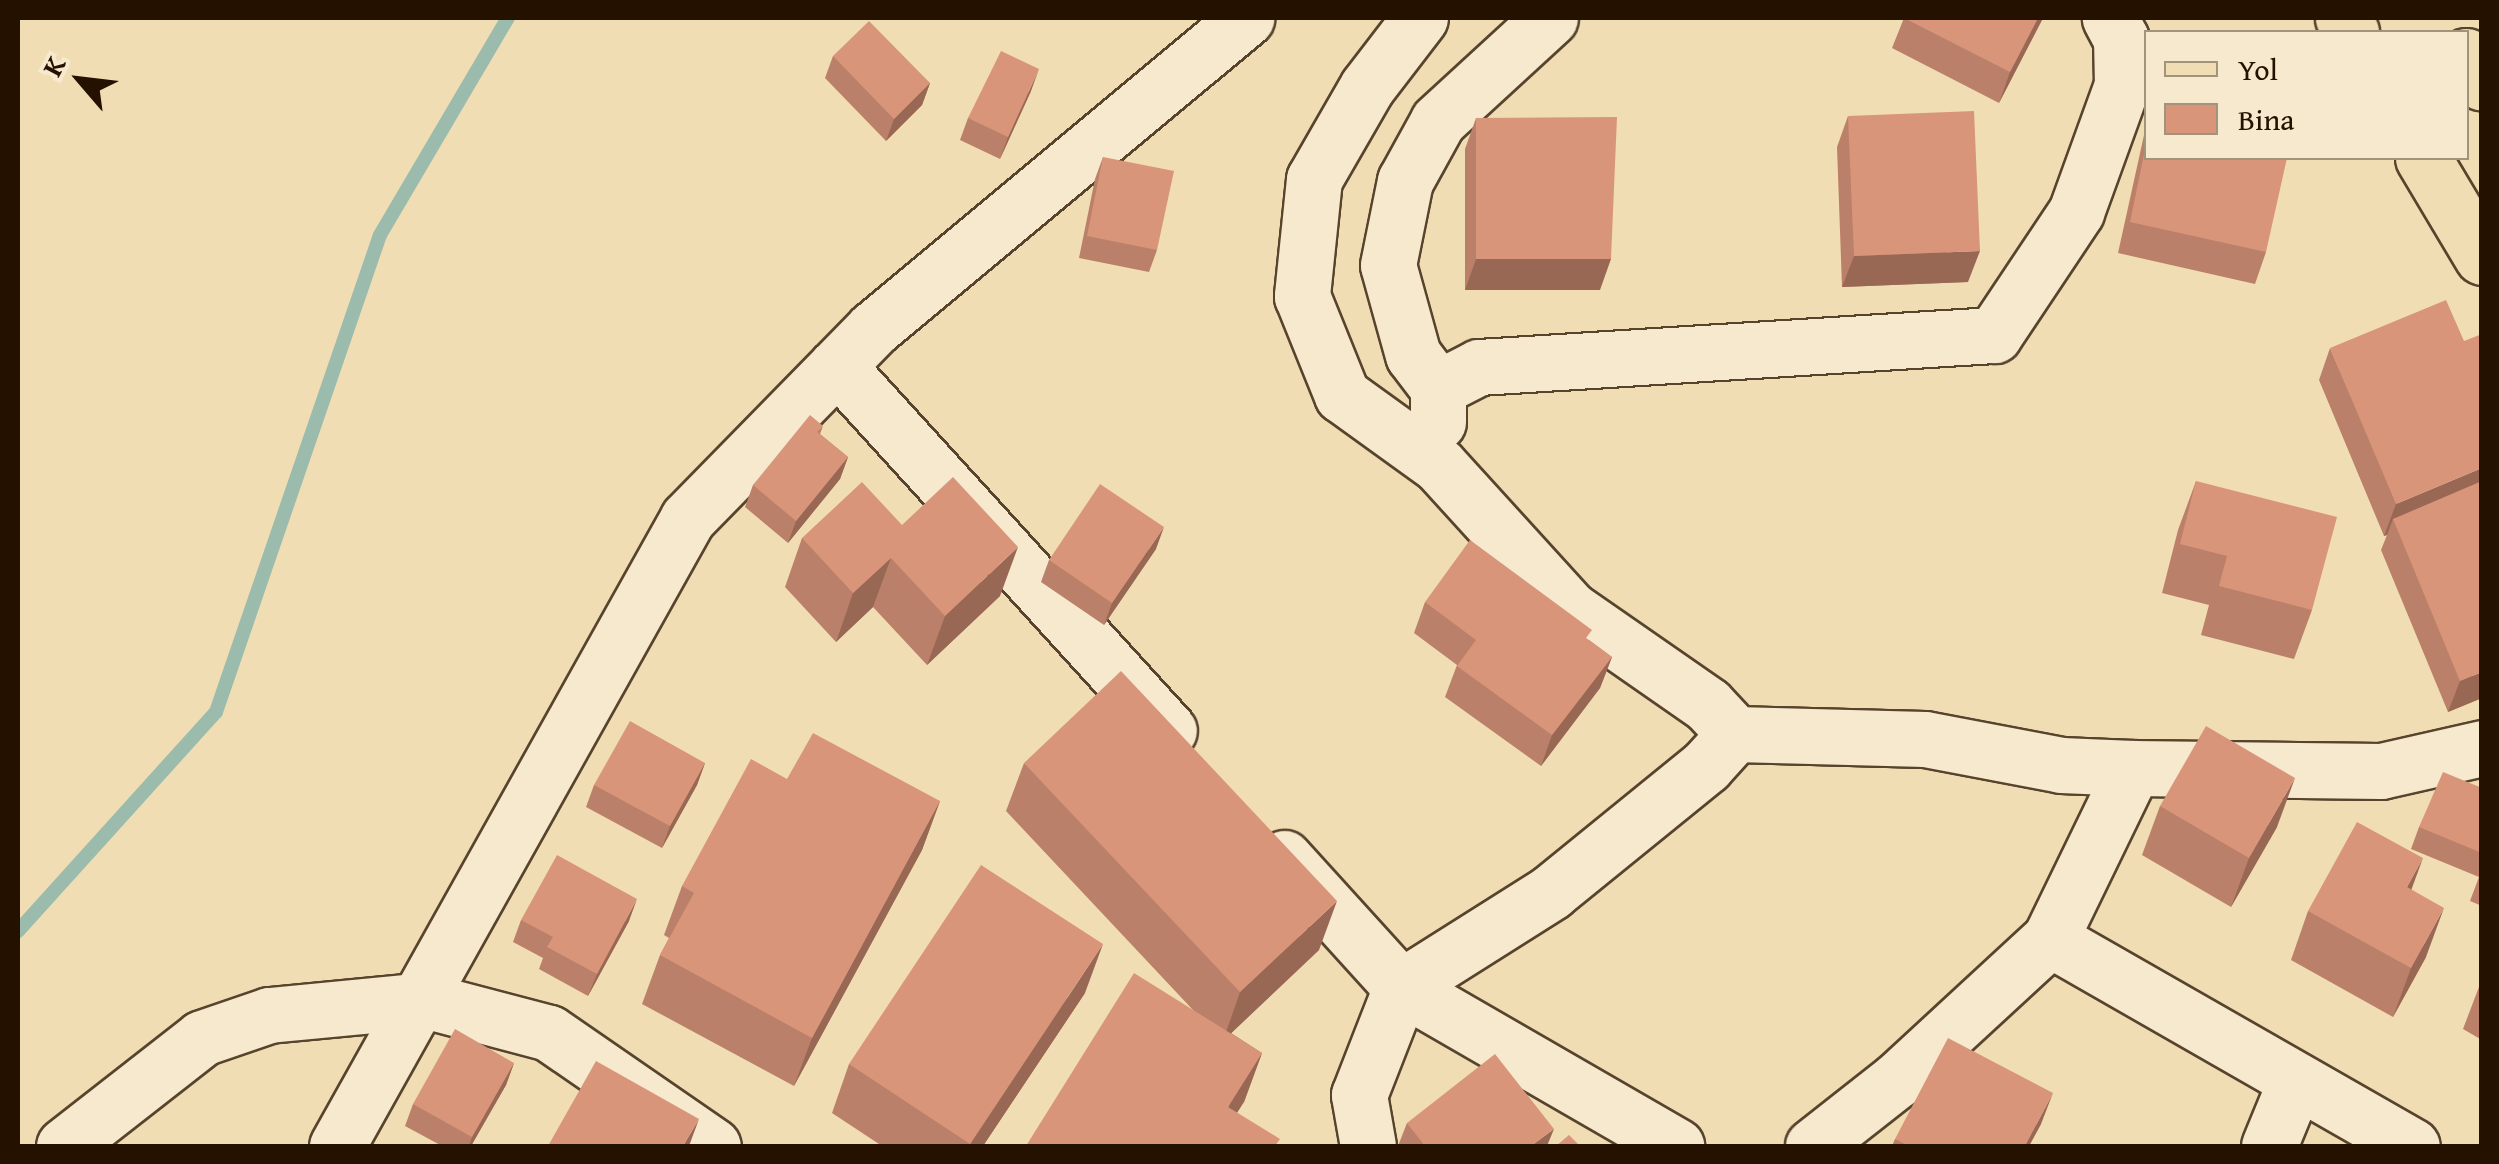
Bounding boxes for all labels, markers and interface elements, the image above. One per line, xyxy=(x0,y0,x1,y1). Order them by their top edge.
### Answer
north arrow xyxy=(30,30,130,130)
legend xyxy=(2144,30,2469,160)
text: Yol xyxy=(2238,47,2278,91)
text: K xyxy=(31,48,75,83)
text: Bina xyxy=(2238,97,2294,141)

